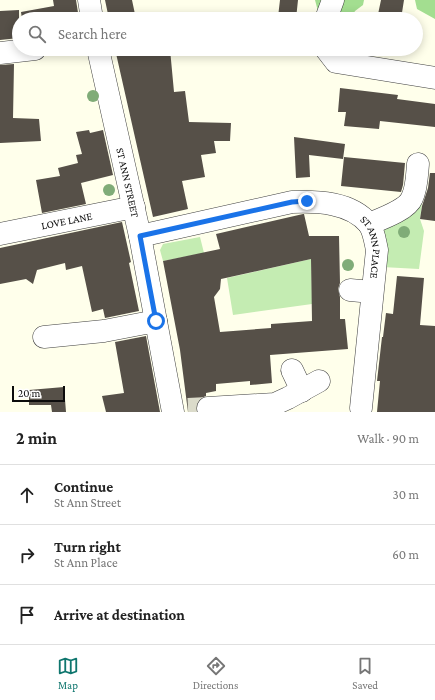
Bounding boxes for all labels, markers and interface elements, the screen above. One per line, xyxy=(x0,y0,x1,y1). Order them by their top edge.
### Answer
search box xyxy=(12,12,423,56)
icon: search xyxy=(26,23,48,45)
text: Search here xyxy=(58,26,127,42)
street label: ST ANN STREET xyxy=(114,147,142,219)
route end xyxy=(298,192,316,210)
street label: LOVE LANE xyxy=(40,210,93,232)
street label: ST ANN PLACE xyxy=(358,213,383,279)
route start xyxy=(147,312,165,330)
scale bar xyxy=(12,384,65,403)
text: 20 m xyxy=(18,387,40,399)
text: 2 min xyxy=(16,429,57,448)
text: Walk · 90 m xyxy=(357,431,419,446)
text: Continue xyxy=(54,479,113,495)
icon: ahead xyxy=(16,484,38,506)
text: 30 m xyxy=(393,487,419,502)
text: St Ann Street xyxy=(54,495,121,510)
text: Turn right xyxy=(54,539,121,555)
icon: right xyxy=(16,544,38,566)
text: 60 m xyxy=(392,547,419,562)
text: St Ann Place xyxy=(54,555,118,570)
icon: arrive xyxy=(16,604,38,626)
text: Arrive at destination xyxy=(54,607,185,623)
tab: Map xyxy=(57,655,79,691)
tab: Directions xyxy=(193,655,238,691)
tab: Saved xyxy=(352,655,378,691)

